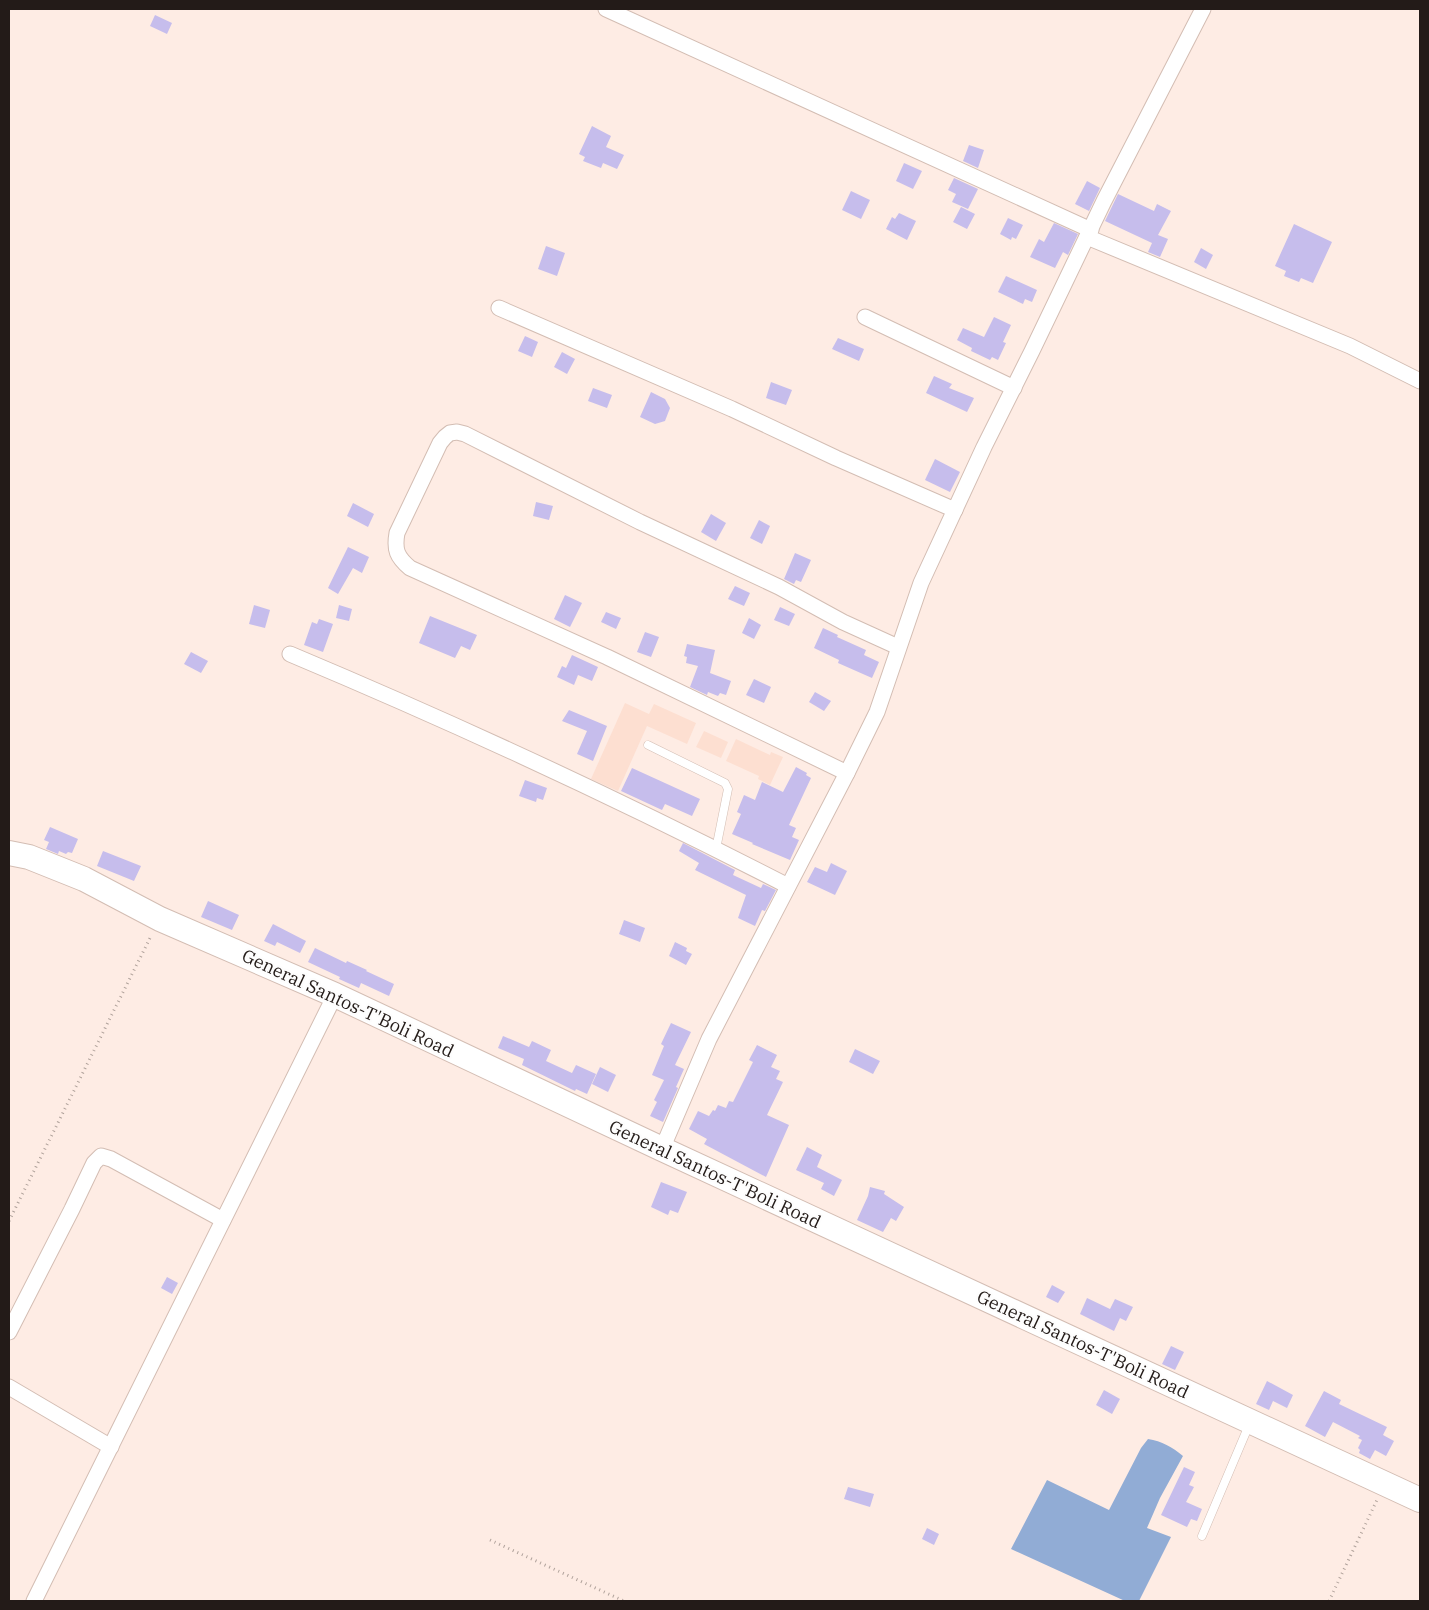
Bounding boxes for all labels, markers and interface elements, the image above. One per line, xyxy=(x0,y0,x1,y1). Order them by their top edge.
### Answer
street label: General Santos-T'Boli Road xyxy=(238,944,458,1062)
street label: General Santos-T'Boli Road xyxy=(605,1115,825,1233)
street label: General Santos-T'Boli Road xyxy=(973,1285,1193,1403)

